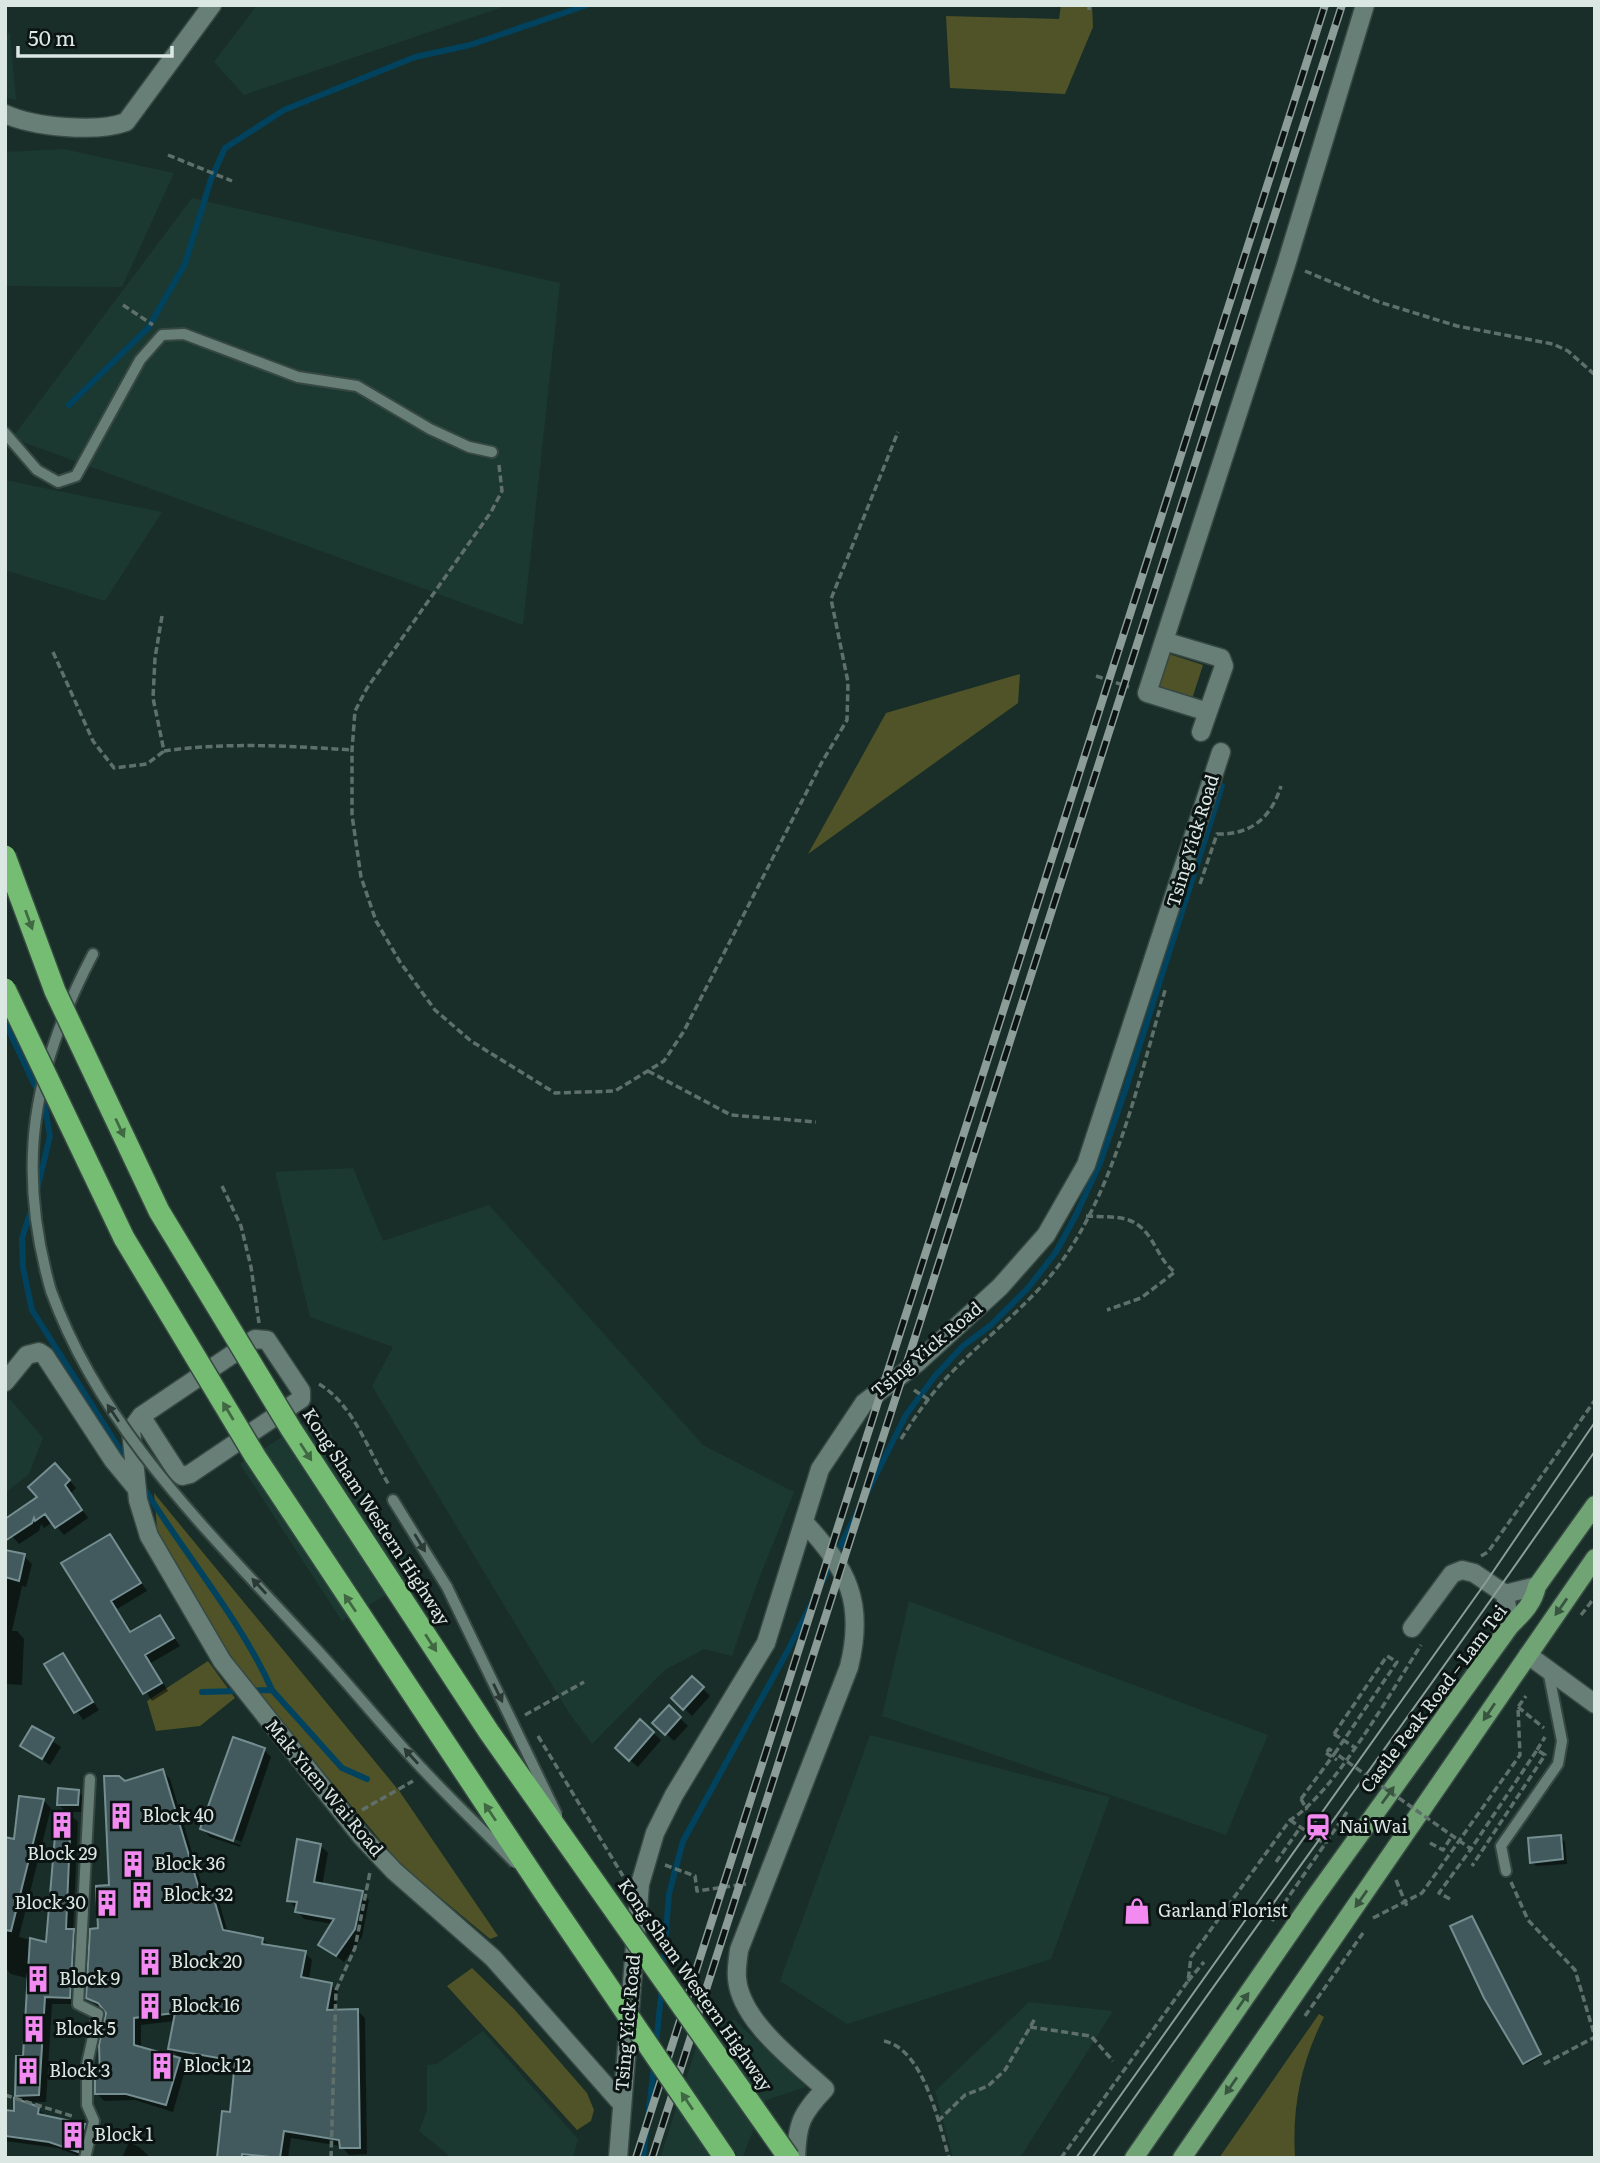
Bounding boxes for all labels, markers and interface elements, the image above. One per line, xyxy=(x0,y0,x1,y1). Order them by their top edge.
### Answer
scale bar xyxy=(18,14,172,58)
text: 50 m xyxy=(28,21,75,52)
street label: Tsing Yick Road xyxy=(1159,771,1225,910)
one-way arrow xyxy=(23,909,34,930)
one-way arrow xyxy=(114,1118,125,1138)
street label: Tsing Yick Road xyxy=(865,1294,987,1403)
one-way arrow xyxy=(221,1401,234,1420)
street label: Kong Sham Western Highway xyxy=(297,1402,458,1631)
one-way arrow xyxy=(106,1403,119,1423)
one-way arrow xyxy=(299,1443,312,1462)
one-way arrow xyxy=(414,1534,427,1553)
one-way arrow xyxy=(251,1577,267,1595)
one-way arrow xyxy=(344,1593,357,1612)
street label: Castle Peak Road – Lam Tei xyxy=(1353,1598,1513,1798)
one-way arrow xyxy=(1554,1598,1568,1616)
one-way arrow xyxy=(424,1633,437,1652)
one-way arrow xyxy=(492,1683,504,1703)
one-way arrow xyxy=(1483,1702,1496,1721)
street label: Mak Yuen Wai Road xyxy=(260,1713,391,1862)
one-way arrow xyxy=(403,1748,419,1765)
one-way arrow xyxy=(1381,1786,1395,1804)
building icon: Block 40 xyxy=(106,1801,136,1831)
place label: Block 40 xyxy=(142,1801,214,1828)
one-way arrow xyxy=(483,1803,497,1821)
building icon: Block 29 xyxy=(47,1810,77,1840)
station icon: Nai Wai xyxy=(1303,1812,1333,1842)
place label: Nai Wai xyxy=(1339,1812,1408,1839)
place label: Block 29 xyxy=(27,1839,97,1866)
building icon: Block 36 xyxy=(118,1849,148,1879)
place label: Block 36 xyxy=(154,1849,225,1876)
street label: Kong Sham Western Highway xyxy=(612,1872,781,2097)
building icon: Block 32 xyxy=(127,1880,157,1910)
place label: Block 32 xyxy=(163,1880,233,1907)
place label: Block 30 xyxy=(14,1888,86,1915)
building icon: Block 30 xyxy=(92,1888,122,1918)
one-way arrow xyxy=(1354,1889,1367,1909)
shop icon: Garland Florist xyxy=(1122,1896,1152,1926)
place label: Garland Florist xyxy=(1158,1896,1289,1923)
building icon: Block 20 xyxy=(135,1947,165,1977)
place label: Block 20 xyxy=(171,1947,242,1974)
street label: Tsing Yick Road xyxy=(607,1953,646,2093)
building icon: Block 9 xyxy=(23,1964,53,1994)
place label: Block 9 xyxy=(59,1964,120,1991)
building icon: Block 16 xyxy=(135,1991,165,2021)
place label: Block 16 xyxy=(171,1991,240,2018)
one-way arrow xyxy=(1236,1992,1250,2010)
building icon: Block 5 xyxy=(19,2014,49,2044)
place label: Block 5 xyxy=(55,2014,116,2041)
building icon: Block 12 xyxy=(147,2051,177,2081)
place label: Block 12 xyxy=(183,2051,251,2078)
building icon: Block 3 xyxy=(13,2056,43,2086)
place label: Block 3 xyxy=(49,2056,110,2083)
one-way arrow xyxy=(1224,2077,1238,2095)
one-way arrow xyxy=(681,2092,694,2111)
building icon: Block 1 xyxy=(58,2120,88,2150)
place label: Block 1 xyxy=(94,2120,153,2147)

